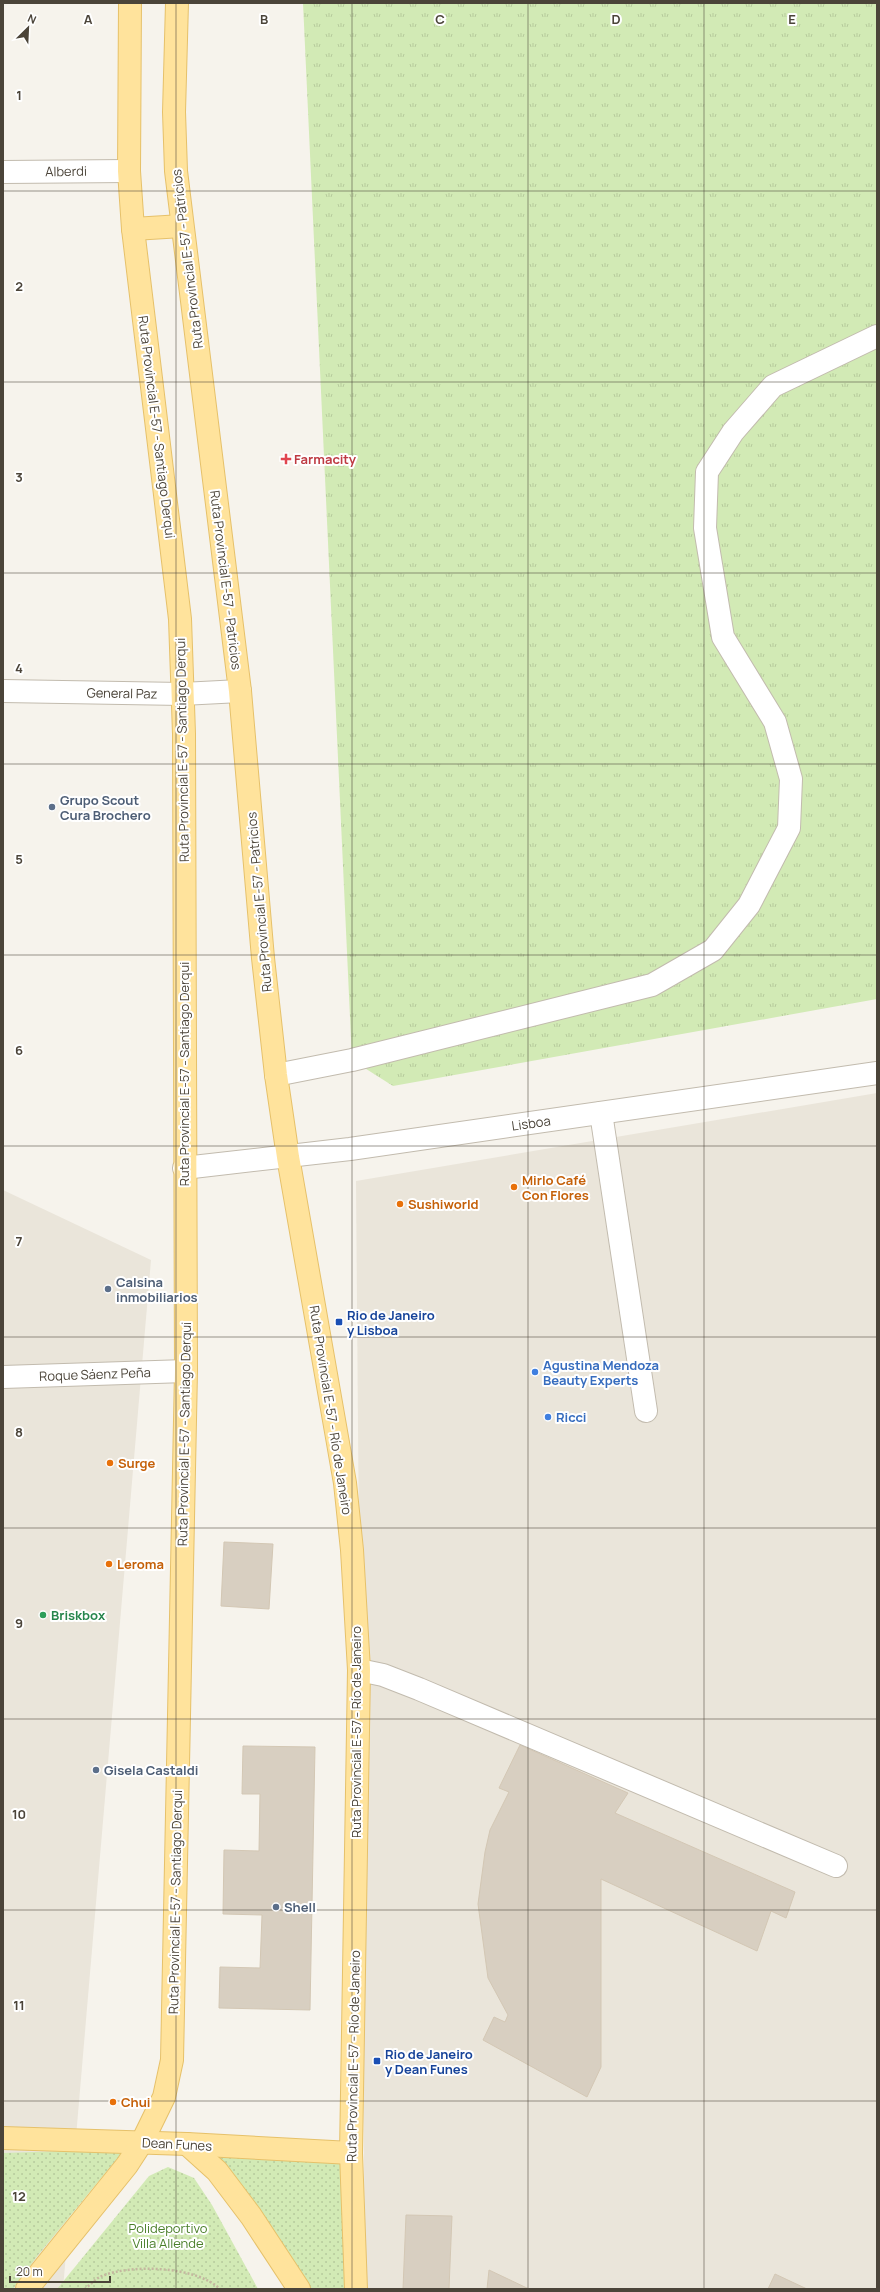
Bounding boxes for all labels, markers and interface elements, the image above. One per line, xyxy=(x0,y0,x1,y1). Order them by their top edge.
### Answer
north arrow xyxy=(8,8,48,48)
text: N xyxy=(26,10,39,27)
text: A xyxy=(84,10,93,28)
text: B xyxy=(260,10,268,28)
text: C xyxy=(435,10,445,28)
text: D xyxy=(611,10,621,28)
text: E xyxy=(788,10,796,28)
text: 1 xyxy=(16,86,22,104)
street label: Alberdi xyxy=(45,162,87,180)
street label: Ruta Provincial E-57 - Patricios xyxy=(167,168,207,350)
text: 2 xyxy=(15,277,23,295)
street label: Ruta Provincial E-57 - Santiago Derqui xyxy=(134,315,180,539)
place label: Farmacity xyxy=(294,450,357,468)
marker: Farmacity xyxy=(281,454,291,464)
text: 3 xyxy=(15,468,23,486)
street label: Ruta Provincial E-57 - Patricios xyxy=(206,489,246,671)
street label: Ruta Provincial E-57 - Santiago Derqui xyxy=(171,638,193,862)
text: 4 xyxy=(15,659,23,677)
street label: General Paz xyxy=(86,683,158,703)
place label: Grupo Scout Cura Brochero xyxy=(60,791,151,824)
marker: Grupo Scout Cura Brochero xyxy=(47,802,57,812)
street label: Ruta Provincial E-57 - Patricios xyxy=(242,811,276,993)
text: 5 xyxy=(15,850,23,868)
street label: Ruta Provincial E-57 - Santiago Derqui xyxy=(175,962,193,1186)
text: 6 xyxy=(15,1041,23,1059)
street label: Lisboa xyxy=(510,1111,552,1135)
place label: Mirlo Café Con Flores xyxy=(522,1171,589,1204)
marker: Mirlo Café Con Flores xyxy=(509,1182,519,1192)
place label: Sushiworld xyxy=(408,1195,479,1213)
marker: Sushiworld xyxy=(395,1199,405,1209)
text: 7 xyxy=(16,1232,23,1250)
place label: Calsina inmobiliarios xyxy=(116,1273,198,1306)
marker: Calsina inmobiliarios xyxy=(103,1284,113,1294)
street label: Ruta Provincial E-57 - Río de Janeiro xyxy=(306,1304,357,1516)
place label: Rio de Janeiro y Lisboa xyxy=(347,1306,435,1339)
marker: Rio de Janeiro y Lisboa xyxy=(334,1317,344,1327)
street label: Ruta Provincial E-57 - Santiago Derqui xyxy=(173,1322,195,1546)
place label: Agustina Mendoza Beauty Experts xyxy=(543,1356,659,1389)
street label: Roque Sáenz Peña xyxy=(39,1363,151,1385)
marker: Agustina Mendoza Beauty Experts xyxy=(530,1367,540,1377)
place label: Ricci xyxy=(556,1408,586,1426)
marker: Ricci xyxy=(543,1412,553,1422)
text: 8 xyxy=(15,1423,23,1441)
place label: Surge xyxy=(118,1454,156,1472)
marker: Surge xyxy=(105,1458,115,1468)
place label: Leroma xyxy=(117,1555,164,1573)
marker: Leroma xyxy=(104,1559,114,1569)
place label: Briskbox xyxy=(51,1606,106,1624)
marker: Briskbox xyxy=(38,1610,48,1620)
text: 9 xyxy=(15,1614,23,1632)
street label: Ruta Provincial E-57 - Río de Janeiro xyxy=(347,1626,365,1838)
place label: Gisela Castaldi xyxy=(104,1761,198,1779)
marker: Gisela Castaldi xyxy=(91,1765,101,1775)
street label: Ruta Provincial E-57 - Santiago Derqui xyxy=(164,1790,186,2014)
text: 10 xyxy=(12,1805,26,1823)
place label: Shell xyxy=(284,1898,316,1916)
marker: Shell xyxy=(271,1902,281,1912)
street label: Ruta Provincial E-57 - Río de Janeiro xyxy=(342,1950,364,2162)
text: 11 xyxy=(13,1996,25,2014)
place label: Rio de Janeiro y Dean Funes xyxy=(385,2045,473,2078)
marker: Rio de Janeiro y Dean Funes xyxy=(372,2056,382,2066)
place label: Chui xyxy=(121,2093,151,2111)
marker: Chui xyxy=(108,2097,118,2107)
street label: Dean Funes xyxy=(142,2133,213,2155)
text: 12 xyxy=(12,2187,26,2205)
park label: Polideportivo Villa Allende xyxy=(128,2219,208,2252)
scale bar xyxy=(10,2258,110,2284)
text: 20 m xyxy=(16,2263,43,2280)

